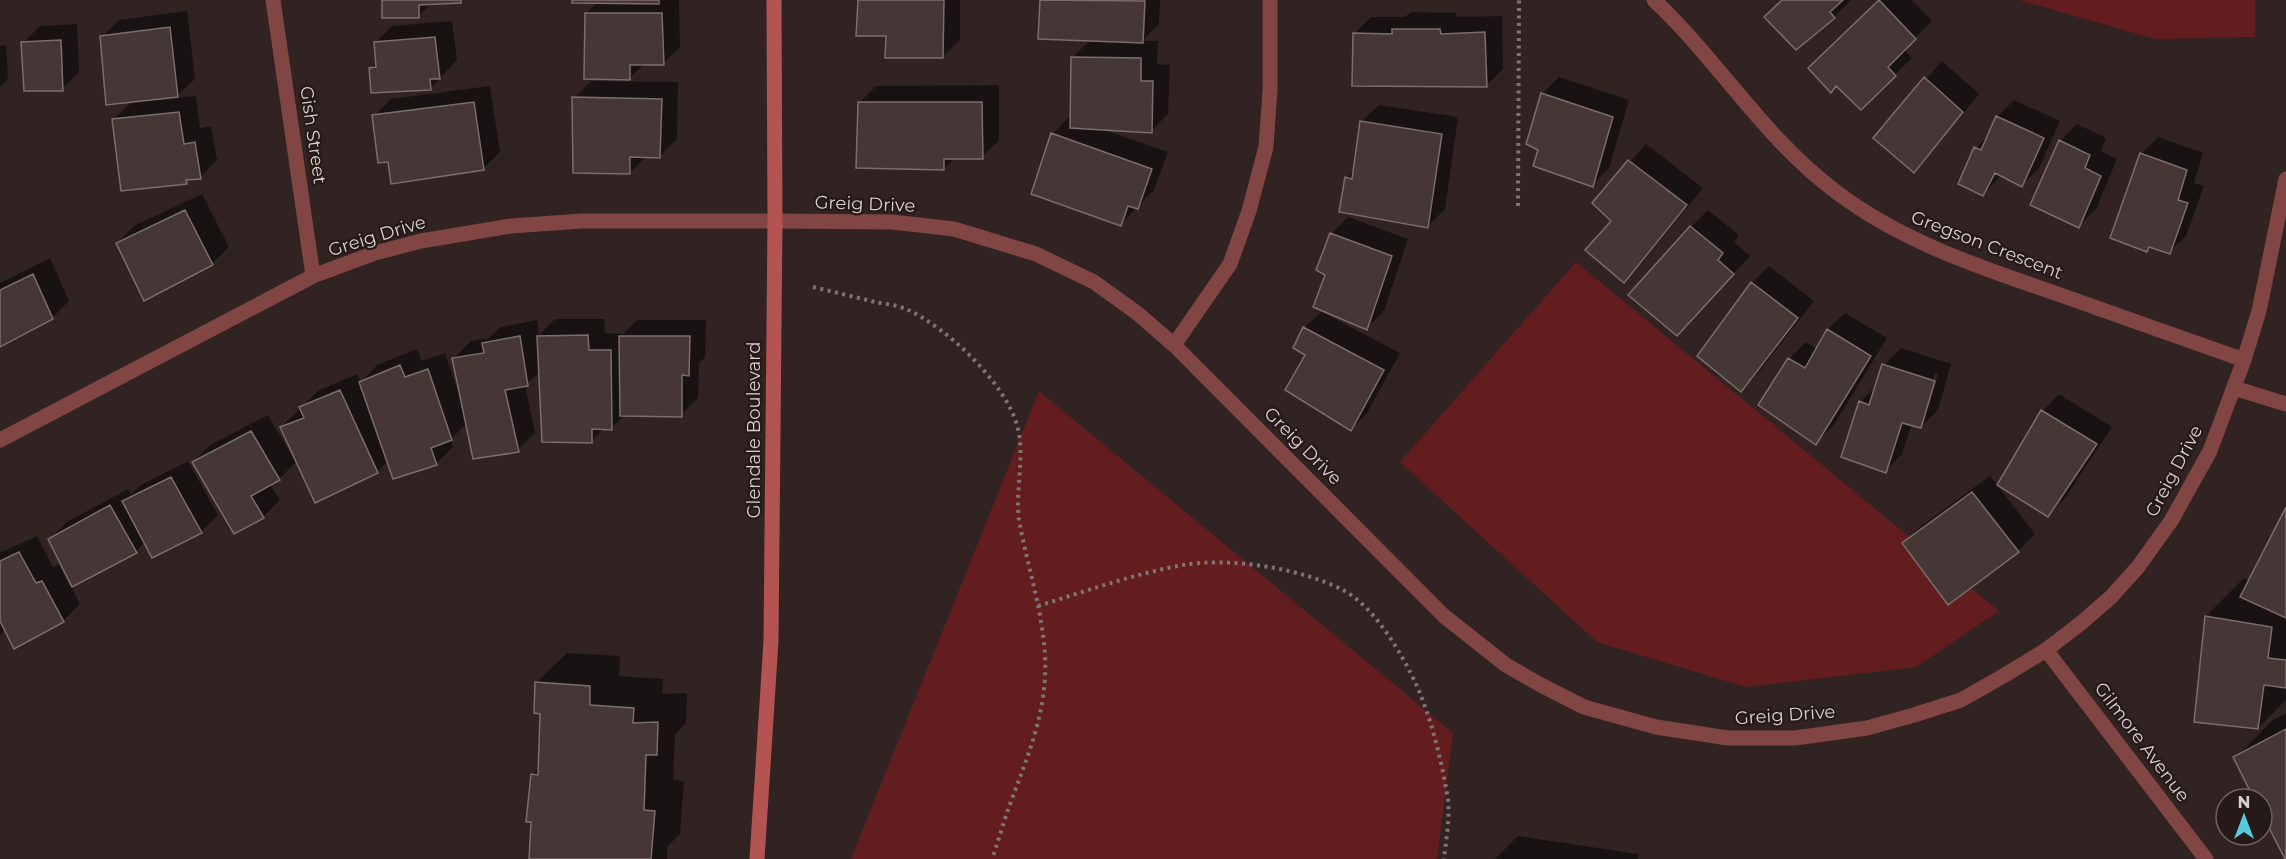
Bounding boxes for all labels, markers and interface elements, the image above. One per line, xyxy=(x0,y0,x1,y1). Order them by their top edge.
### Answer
street label: Gish Street xyxy=(295,85,331,185)
street label: Greig Drive xyxy=(814,191,916,217)
street label: Gregson Crescent xyxy=(1908,206,2066,284)
street label: Greig Drive xyxy=(326,211,429,261)
street label: Glendale Boulevard xyxy=(743,342,765,518)
street label: Greig Drive xyxy=(1260,403,1347,490)
street label: Greig Drive xyxy=(2141,421,2207,521)
street label: Gilmore Avenue xyxy=(2090,678,2194,806)
street label: Greig Drive xyxy=(1734,701,1836,729)
north arrow xyxy=(2214,787,2274,847)
text: N xyxy=(2238,793,2250,812)

